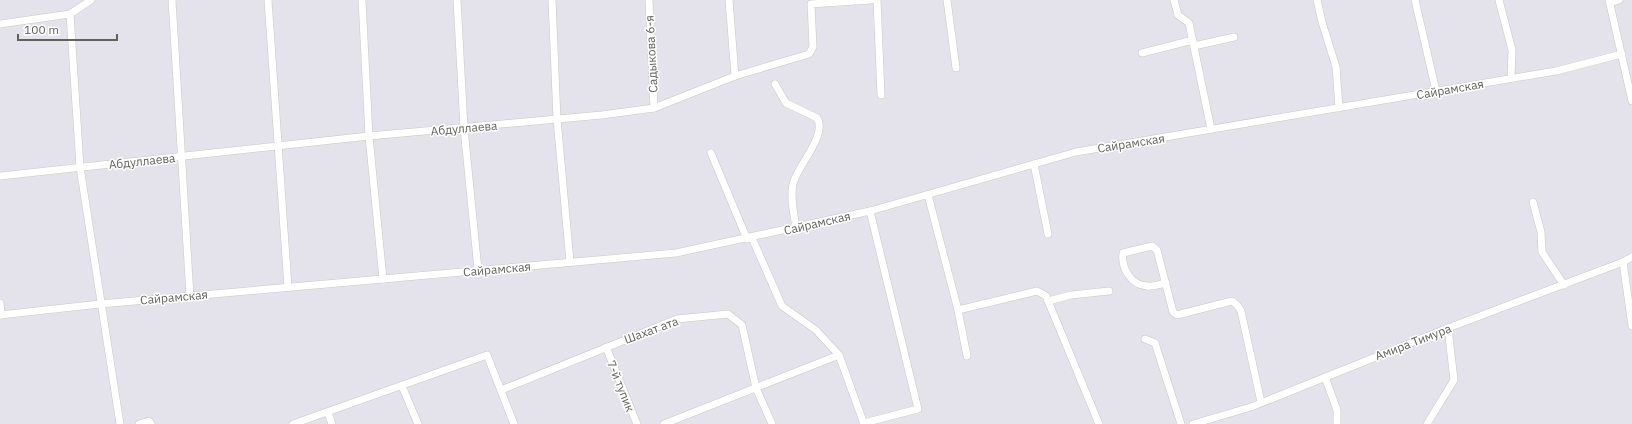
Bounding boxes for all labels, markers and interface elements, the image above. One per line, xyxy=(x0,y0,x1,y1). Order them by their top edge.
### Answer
street label: Садыкова 6-я xyxy=(641,15,661,93)
scale bar xyxy=(18,16,117,42)
text: 100 m xyxy=(24,22,59,37)
street label: Сайрамская xyxy=(1415,76,1485,102)
street label: Абдуллаева xyxy=(430,118,499,138)
street label: Сайрамская xyxy=(1096,130,1166,156)
street label: Абдуллаева xyxy=(108,150,177,172)
street label: Сайрамская xyxy=(782,208,852,238)
street label: Сайрамская xyxy=(462,259,532,279)
street label: Сайрамская xyxy=(139,287,209,307)
street label: Шахат ата xyxy=(622,313,681,347)
street label: Амира Тимура xyxy=(1373,320,1454,363)
street label: 7-й тупик xyxy=(604,358,638,414)

